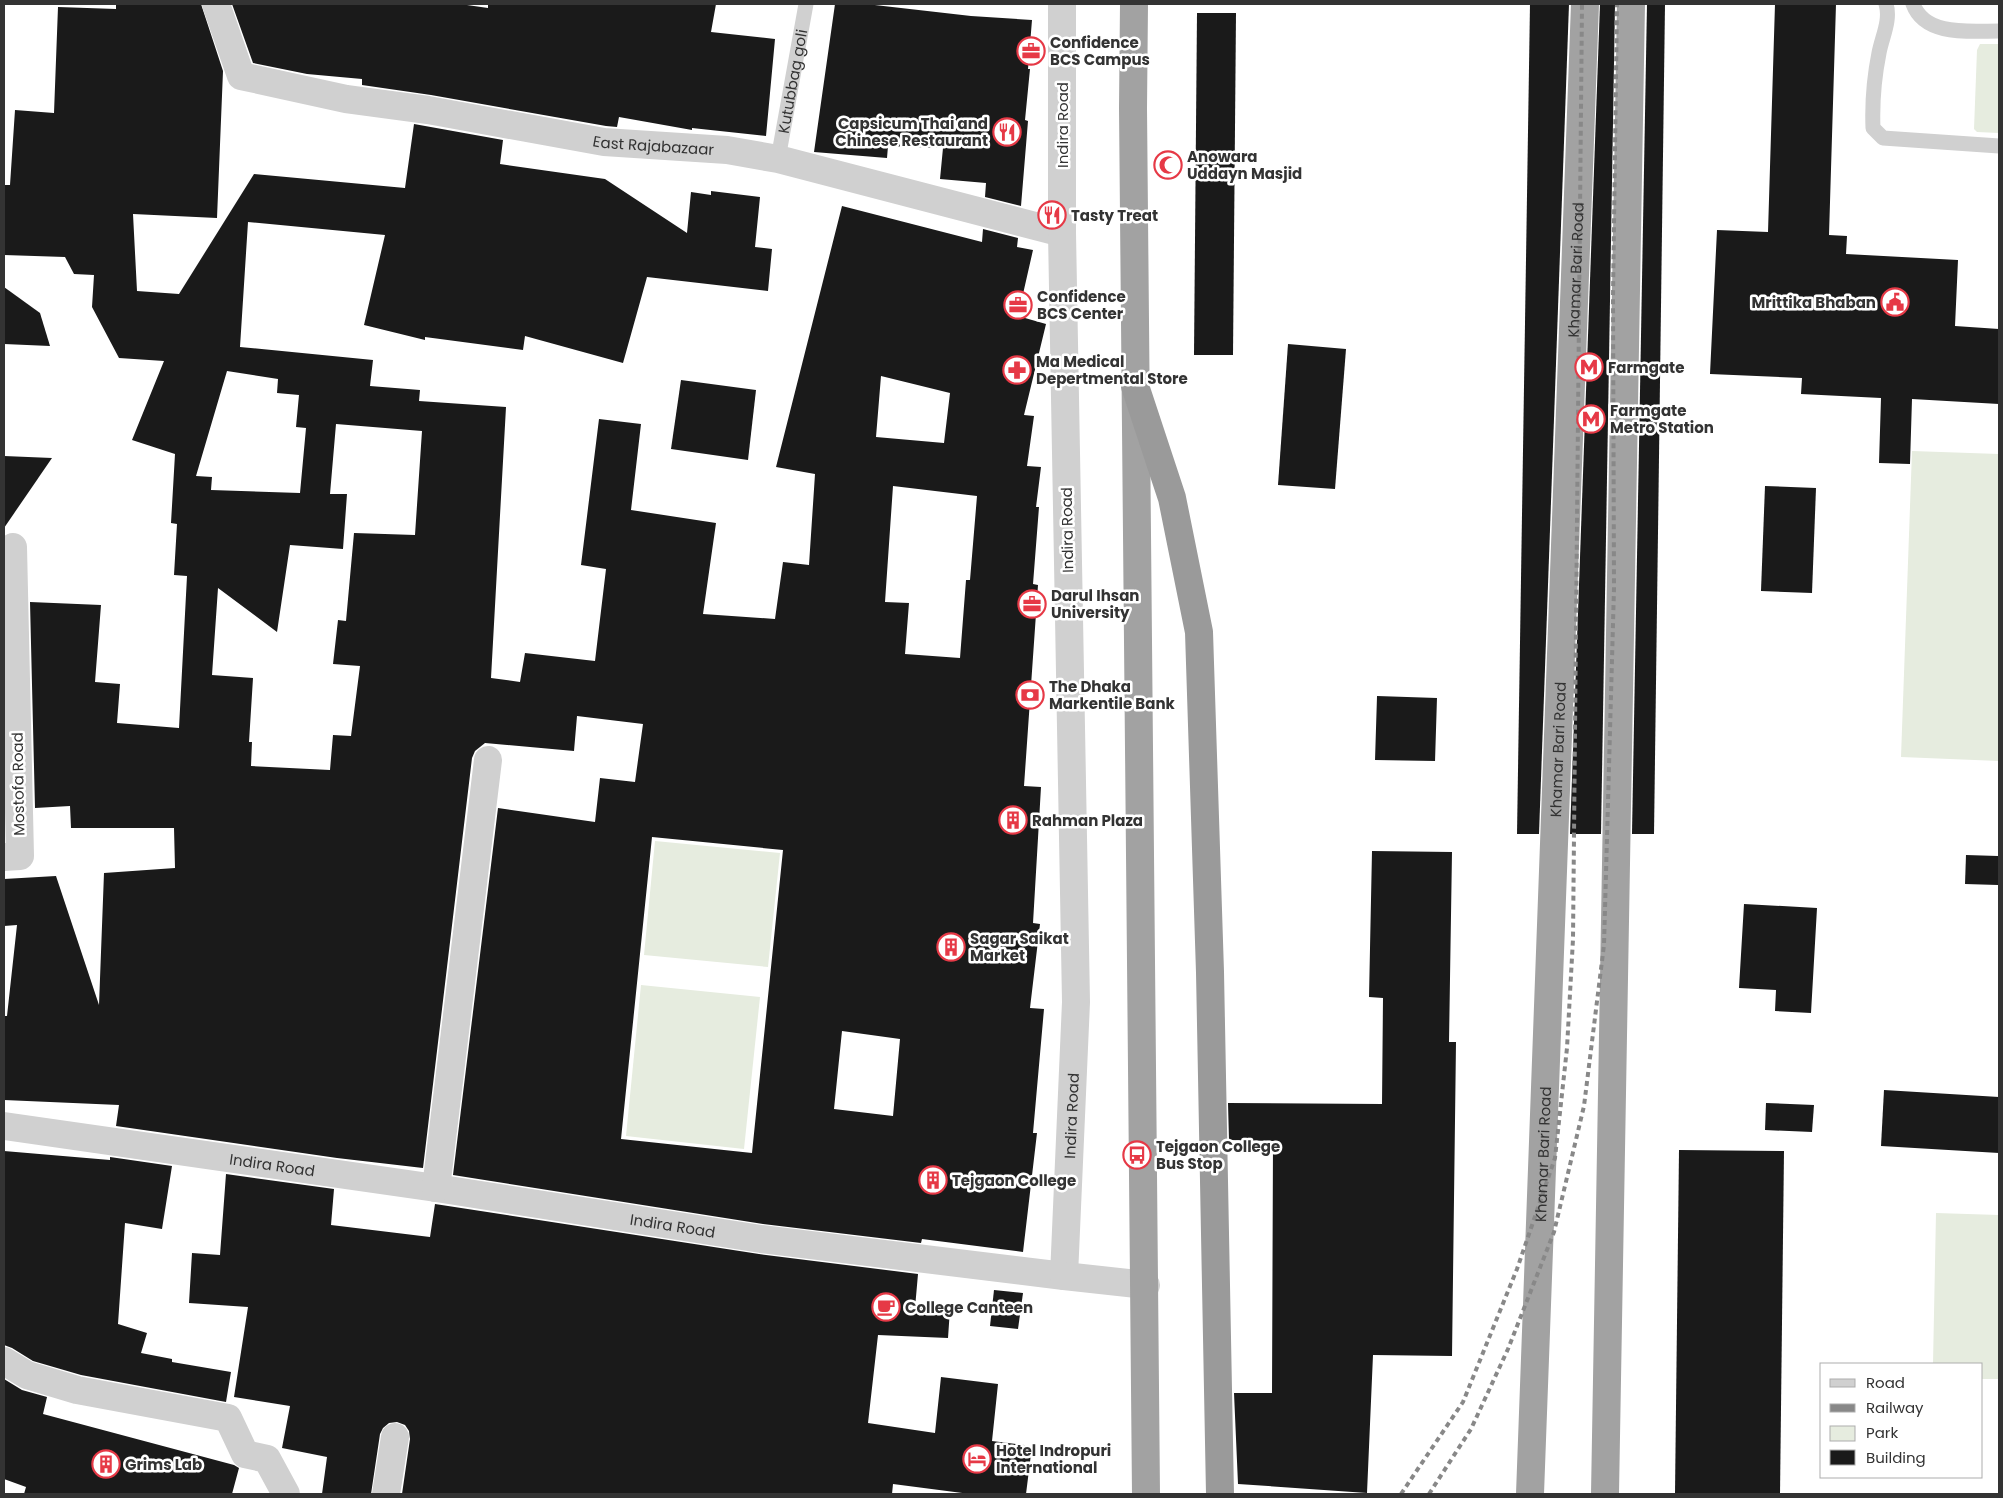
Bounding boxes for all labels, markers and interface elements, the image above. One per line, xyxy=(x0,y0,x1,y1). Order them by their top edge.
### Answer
street label: Kutubbag goli xyxy=(772,28,812,135)
place label: Confidence BCS Campus xyxy=(1050,32,1150,70)
office icon: Confidence BCS Campus xyxy=(1016,36,1046,66)
street label: Indira Road xyxy=(1052,82,1073,168)
place label: Capsicum Thai and Chinese Restaurant xyxy=(835,113,988,151)
restaurant icon: Capsicum Thai and Chinese Restaurant xyxy=(992,117,1022,147)
street label: East Rajabazaar xyxy=(591,130,715,160)
place label: Anowara Uddayn Masjid xyxy=(1187,146,1302,184)
mosque icon: Anowara Uddayn Masjid xyxy=(1153,150,1183,180)
restaurant icon: Tasty Treat xyxy=(1037,200,1067,230)
street label: Khamar Bari Road xyxy=(1562,202,1588,338)
place label: Tasty Treat xyxy=(1071,205,1158,226)
place label: Confidence BCS Center xyxy=(1037,286,1126,324)
public building icon: Mrittika Bhaban xyxy=(1880,287,1910,317)
office icon: Confidence BCS Center xyxy=(1003,290,1033,320)
place label: Mrittika Bhaban xyxy=(1751,292,1876,313)
place label: Ma Medical Depertmental Store xyxy=(1036,351,1188,389)
metro station icon: Farmgate xyxy=(1574,352,1604,382)
pharmacy icon: Ma Medical Depertmental Store xyxy=(1002,355,1032,385)
place label: Farmgate xyxy=(1608,357,1684,378)
place label: Farmgate Metro Station xyxy=(1610,400,1714,438)
metro station icon: Farmgate Metro Station xyxy=(1576,404,1606,434)
street label: Indira Road xyxy=(1056,487,1078,573)
place label: Darul Ihsan University xyxy=(1051,585,1139,623)
office icon: Darul Ihsan University xyxy=(1017,589,1047,619)
place label: The Dhaka Markentile Bank xyxy=(1049,676,1176,714)
bank icon: The Dhaka Markentile Bank xyxy=(1015,680,1045,710)
street label: Khamar Bari Road xyxy=(1544,681,1570,818)
street label: Mostofa Road xyxy=(7,732,29,836)
building icon: Rahman Plaza xyxy=(998,805,1028,835)
place label: Rahman Plaza xyxy=(1032,810,1143,831)
place label: Sagar Saikat Market xyxy=(970,928,1069,966)
building icon: Sagar Saikat Market xyxy=(936,932,966,962)
street label: Indira Road xyxy=(1059,1072,1083,1159)
street label: Khamar Bari Road xyxy=(1530,1086,1556,1222)
place label: Tejgaon College Bus Stop xyxy=(1156,1136,1280,1174)
bus stop icon: Tejgaon College Bus Stop xyxy=(1122,1140,1152,1170)
street label: Indira Road xyxy=(228,1148,316,1181)
building icon: Tejgaon College xyxy=(918,1165,948,1195)
place label: Tejgaon College xyxy=(952,1170,1076,1191)
street label: Indira Road xyxy=(629,1208,717,1242)
cafe icon: College Canteen xyxy=(871,1292,901,1322)
place label: College Canteen xyxy=(905,1297,1033,1318)
legend xyxy=(1820,1363,1983,1478)
text: Road xyxy=(1866,1372,1905,1393)
text: Railway xyxy=(1866,1397,1924,1418)
text: Park xyxy=(1866,1422,1898,1443)
place label: Hotel Indropuri International xyxy=(996,1440,1111,1478)
hotel icon: Hotel Indropuri International xyxy=(962,1444,992,1474)
text: Building xyxy=(1866,1447,1926,1468)
building icon: Grims Lab xyxy=(91,1449,121,1479)
place label: Grims Lab xyxy=(125,1454,202,1475)

